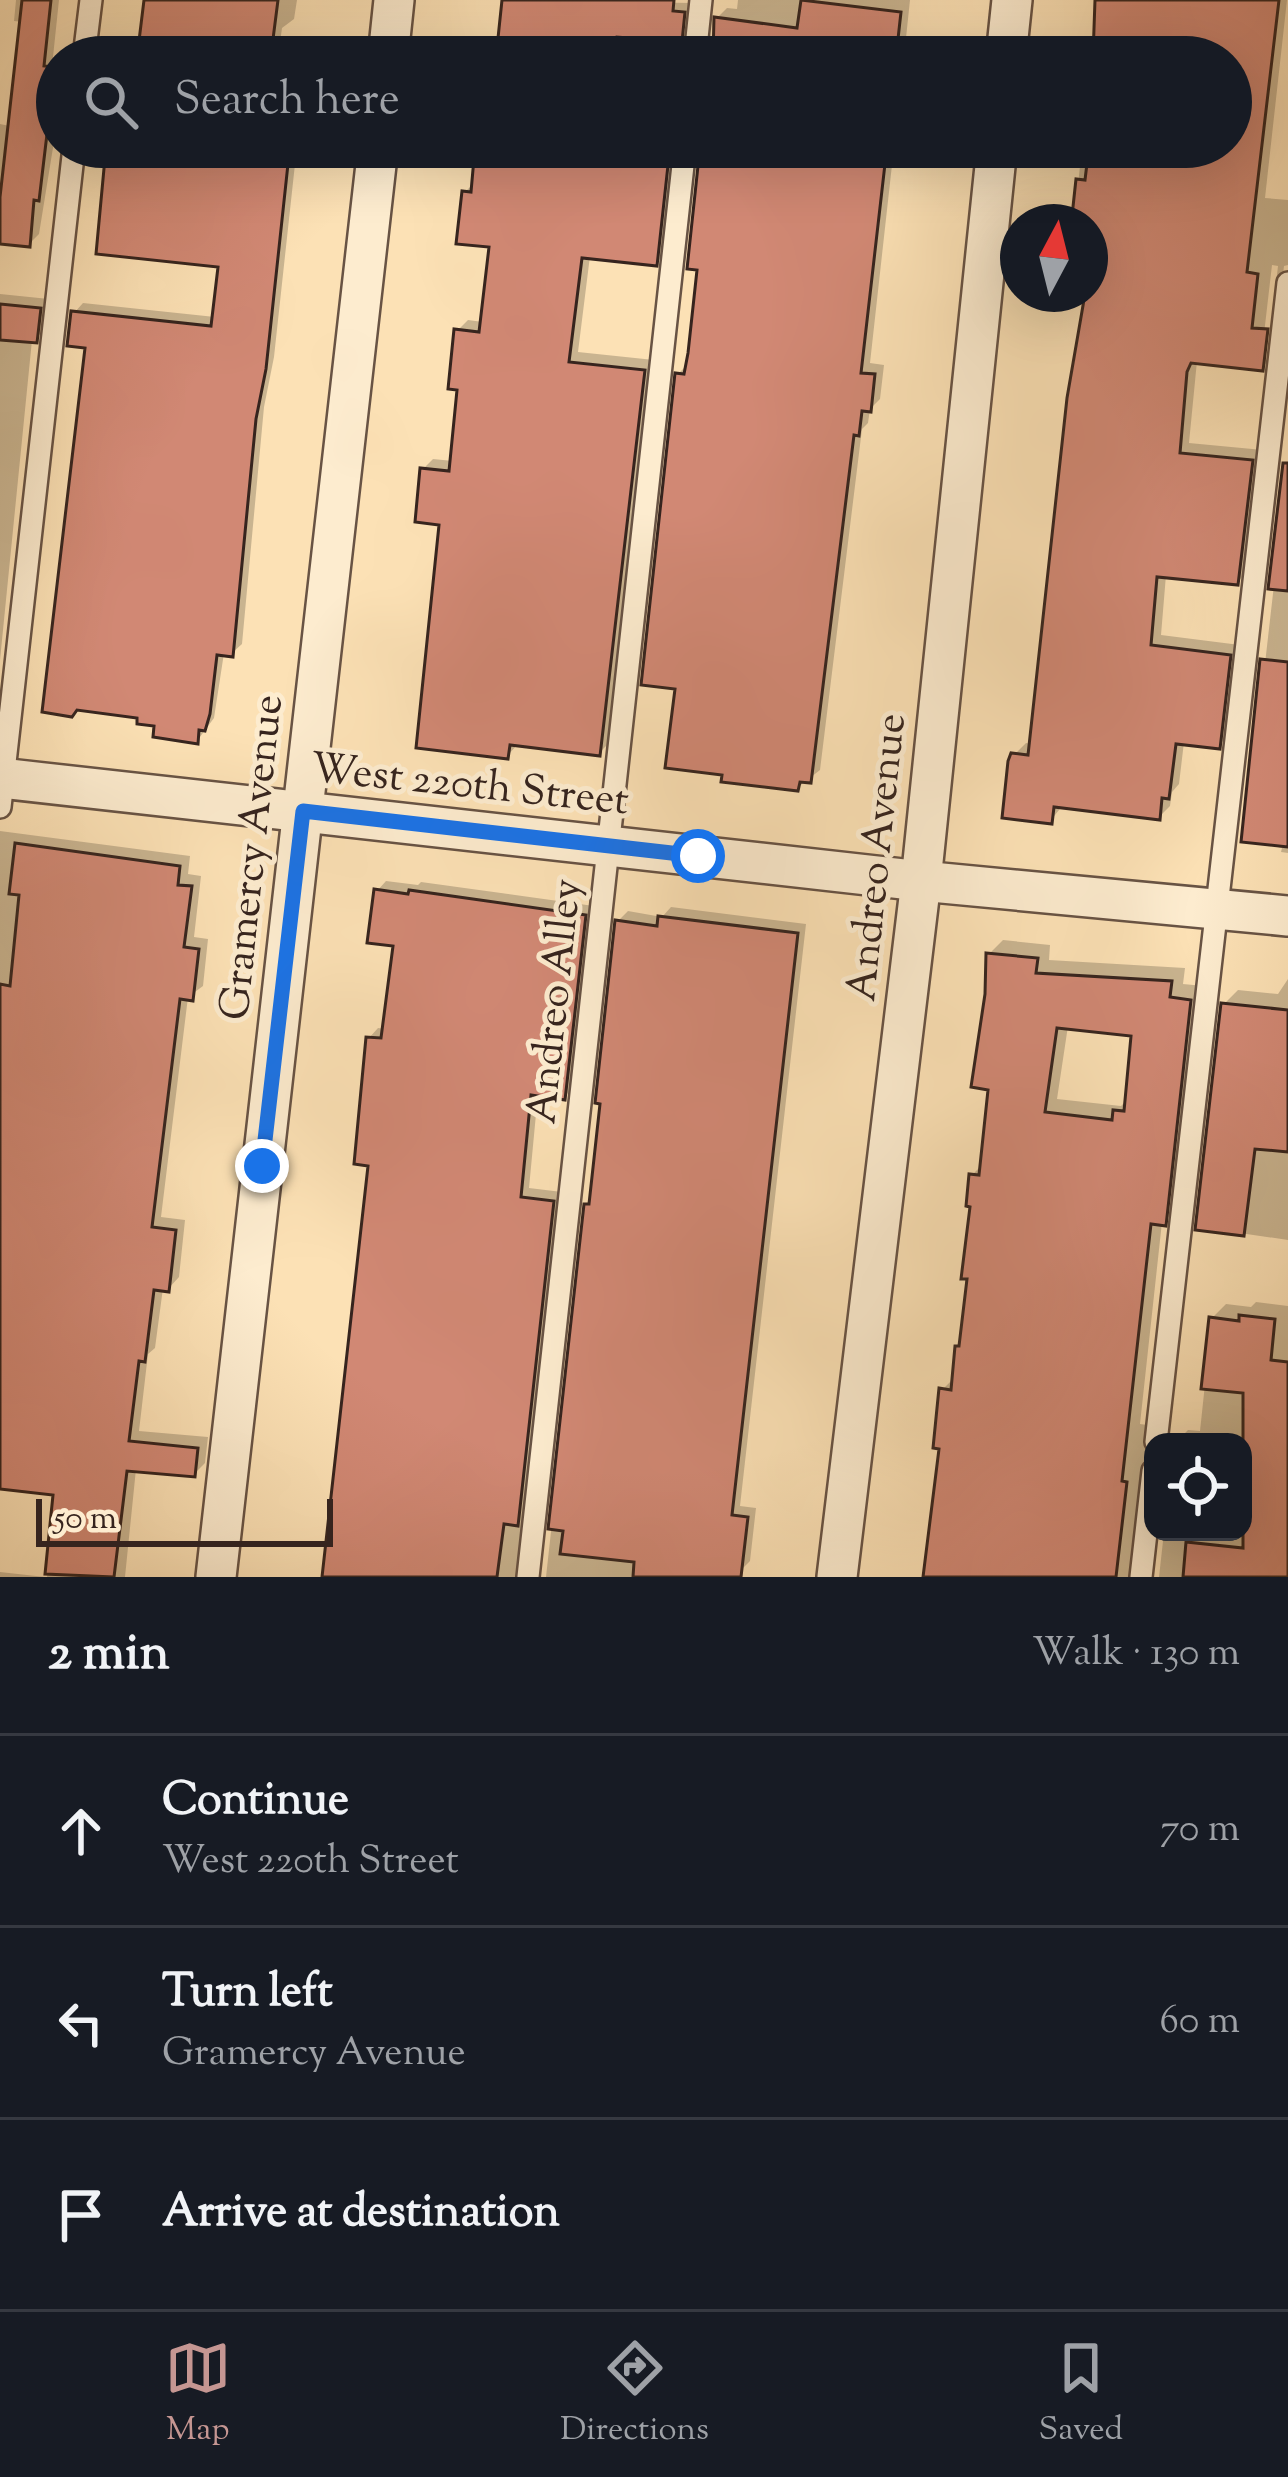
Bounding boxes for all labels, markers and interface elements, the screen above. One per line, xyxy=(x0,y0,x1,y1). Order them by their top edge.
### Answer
search box xyxy=(36,36,1252,168)
icon: search xyxy=(78,69,144,135)
text: Search here xyxy=(174,70,400,135)
north arrow xyxy=(1000,204,1108,312)
street label: Gramercy Avenue xyxy=(207,692,301,1023)
street label: Andreo Avenue xyxy=(834,710,924,1005)
street label: West 220th Street xyxy=(307,740,632,834)
route start xyxy=(671,829,725,883)
street label: Andreo Alley xyxy=(514,876,600,1127)
route end xyxy=(235,1139,289,1193)
map controls xyxy=(1144,1433,1252,1541)
button: locate xyxy=(1144,1433,1252,1541)
scale bar xyxy=(36,1493,333,1546)
text: 50 m xyxy=(54,1496,117,1544)
text: 2 min xyxy=(48,1619,170,1692)
text: Walk · 130 m xyxy=(1032,1627,1240,1683)
text: Continue xyxy=(162,1770,349,1835)
icon: ahead xyxy=(48,1798,114,1864)
text: 70 m xyxy=(1160,1803,1240,1859)
text: West 220th Street xyxy=(162,1835,459,1891)
text: Turn left xyxy=(162,1962,333,2027)
icon: left xyxy=(48,1990,114,2056)
text: 60 m xyxy=(1159,1995,1240,2051)
text: Gramercy Avenue xyxy=(162,2027,466,2083)
icon: arrive xyxy=(48,2182,114,2248)
text: Arrive at destination xyxy=(162,2182,560,2247)
tab: Map xyxy=(165,2335,231,2455)
tab: Directions xyxy=(560,2335,709,2455)
tab: Saved xyxy=(1039,2335,1123,2455)

